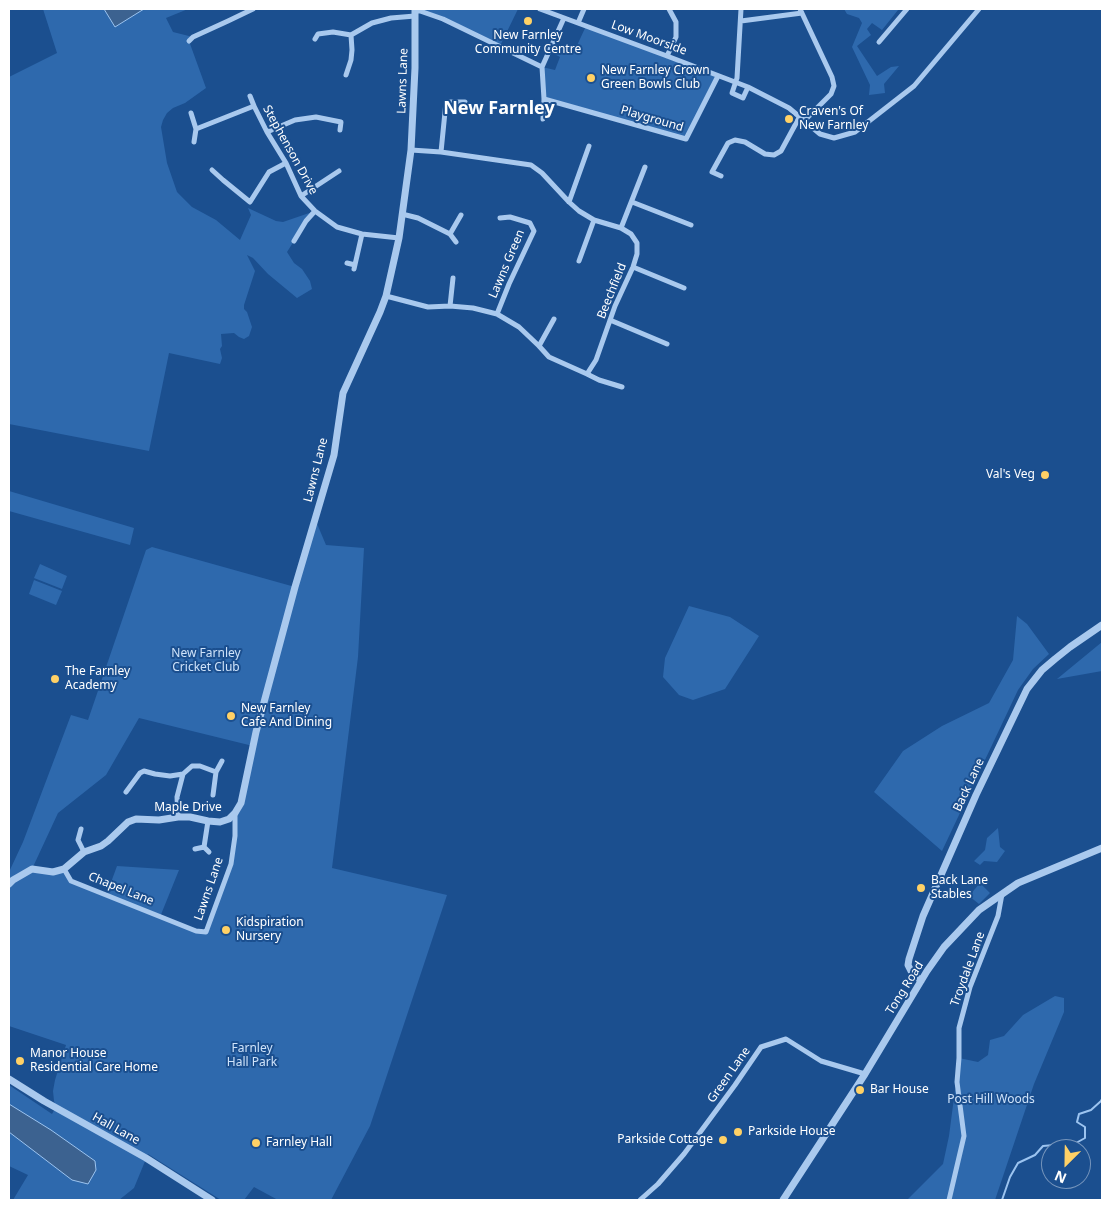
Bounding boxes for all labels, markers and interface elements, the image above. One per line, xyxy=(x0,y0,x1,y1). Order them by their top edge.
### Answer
marker: New Farnley Community Centre xyxy=(522,15,534,27)
street label: Low Moorside xyxy=(609,18,689,58)
place label: New Farnley Community Centre xyxy=(475,29,581,57)
street label: Lawns Lane xyxy=(395,48,411,114)
place label: New Farnley Crown Green Bowls Club xyxy=(601,64,710,92)
marker: New Farnley Crown Green Bowls Club xyxy=(585,72,597,84)
district label: New Farnley xyxy=(443,98,555,120)
street label: Stephenson Drive xyxy=(259,103,321,197)
street label: Playground xyxy=(619,103,685,135)
place label: Craven's Of New Farnley xyxy=(799,105,868,133)
marker: Craven's Of New Farnley xyxy=(783,113,795,125)
street label: Lawns Green xyxy=(486,228,528,300)
street label: Beechfield xyxy=(594,261,630,321)
street label: Lawns Lane xyxy=(301,436,331,504)
place label: Val's Veg xyxy=(986,468,1035,482)
marker: Val's Veg xyxy=(1039,469,1051,481)
park label: New Farnley Cricket Club xyxy=(171,647,241,675)
place label: The Farnley Academy xyxy=(65,665,130,693)
marker: The Farnley Academy xyxy=(49,673,61,685)
place label: New Farnley Cafe And Dining xyxy=(241,702,332,730)
marker: New Farnley Cafe And Dining xyxy=(225,710,237,722)
street label: Back Lane xyxy=(950,756,988,814)
street label: Maple Drive xyxy=(154,801,222,815)
street label: Lawns Lane xyxy=(191,855,227,923)
street label: Chapel Lane xyxy=(86,869,156,909)
place label: Back Lane Stables xyxy=(931,874,988,902)
marker: Back Lane Stables xyxy=(915,882,927,894)
place label: Kidspiration Nursery xyxy=(236,916,304,944)
marker: Kidspiration Nursery xyxy=(220,924,232,936)
street label: Troydale Lane xyxy=(948,930,988,1008)
street label: Tong Road xyxy=(883,959,927,1017)
park label: Farnley Hall Park xyxy=(227,1042,277,1070)
street label: Green Lane xyxy=(705,1044,753,1106)
place label: Manor House Residential Care Home xyxy=(30,1047,158,1075)
marker: Manor House Residential Care Home xyxy=(14,1055,26,1067)
place label: Bar House xyxy=(870,1083,929,1097)
marker: Bar House xyxy=(854,1084,866,1096)
park label: Post Hill Woods xyxy=(947,1093,1035,1107)
street label: Hall Lane xyxy=(90,1110,142,1148)
place label: Parkside House xyxy=(748,1125,836,1139)
marker: Parkside House xyxy=(732,1126,744,1138)
place label: Parkside Cottage xyxy=(617,1133,713,1147)
marker: Parkside Cottage xyxy=(717,1134,729,1146)
place label: Farnley Hall xyxy=(266,1136,332,1150)
marker: Farnley Hall xyxy=(250,1137,262,1149)
north arrow xyxy=(1041,1139,1091,1189)
text: N xyxy=(1051,1166,1069,1188)

